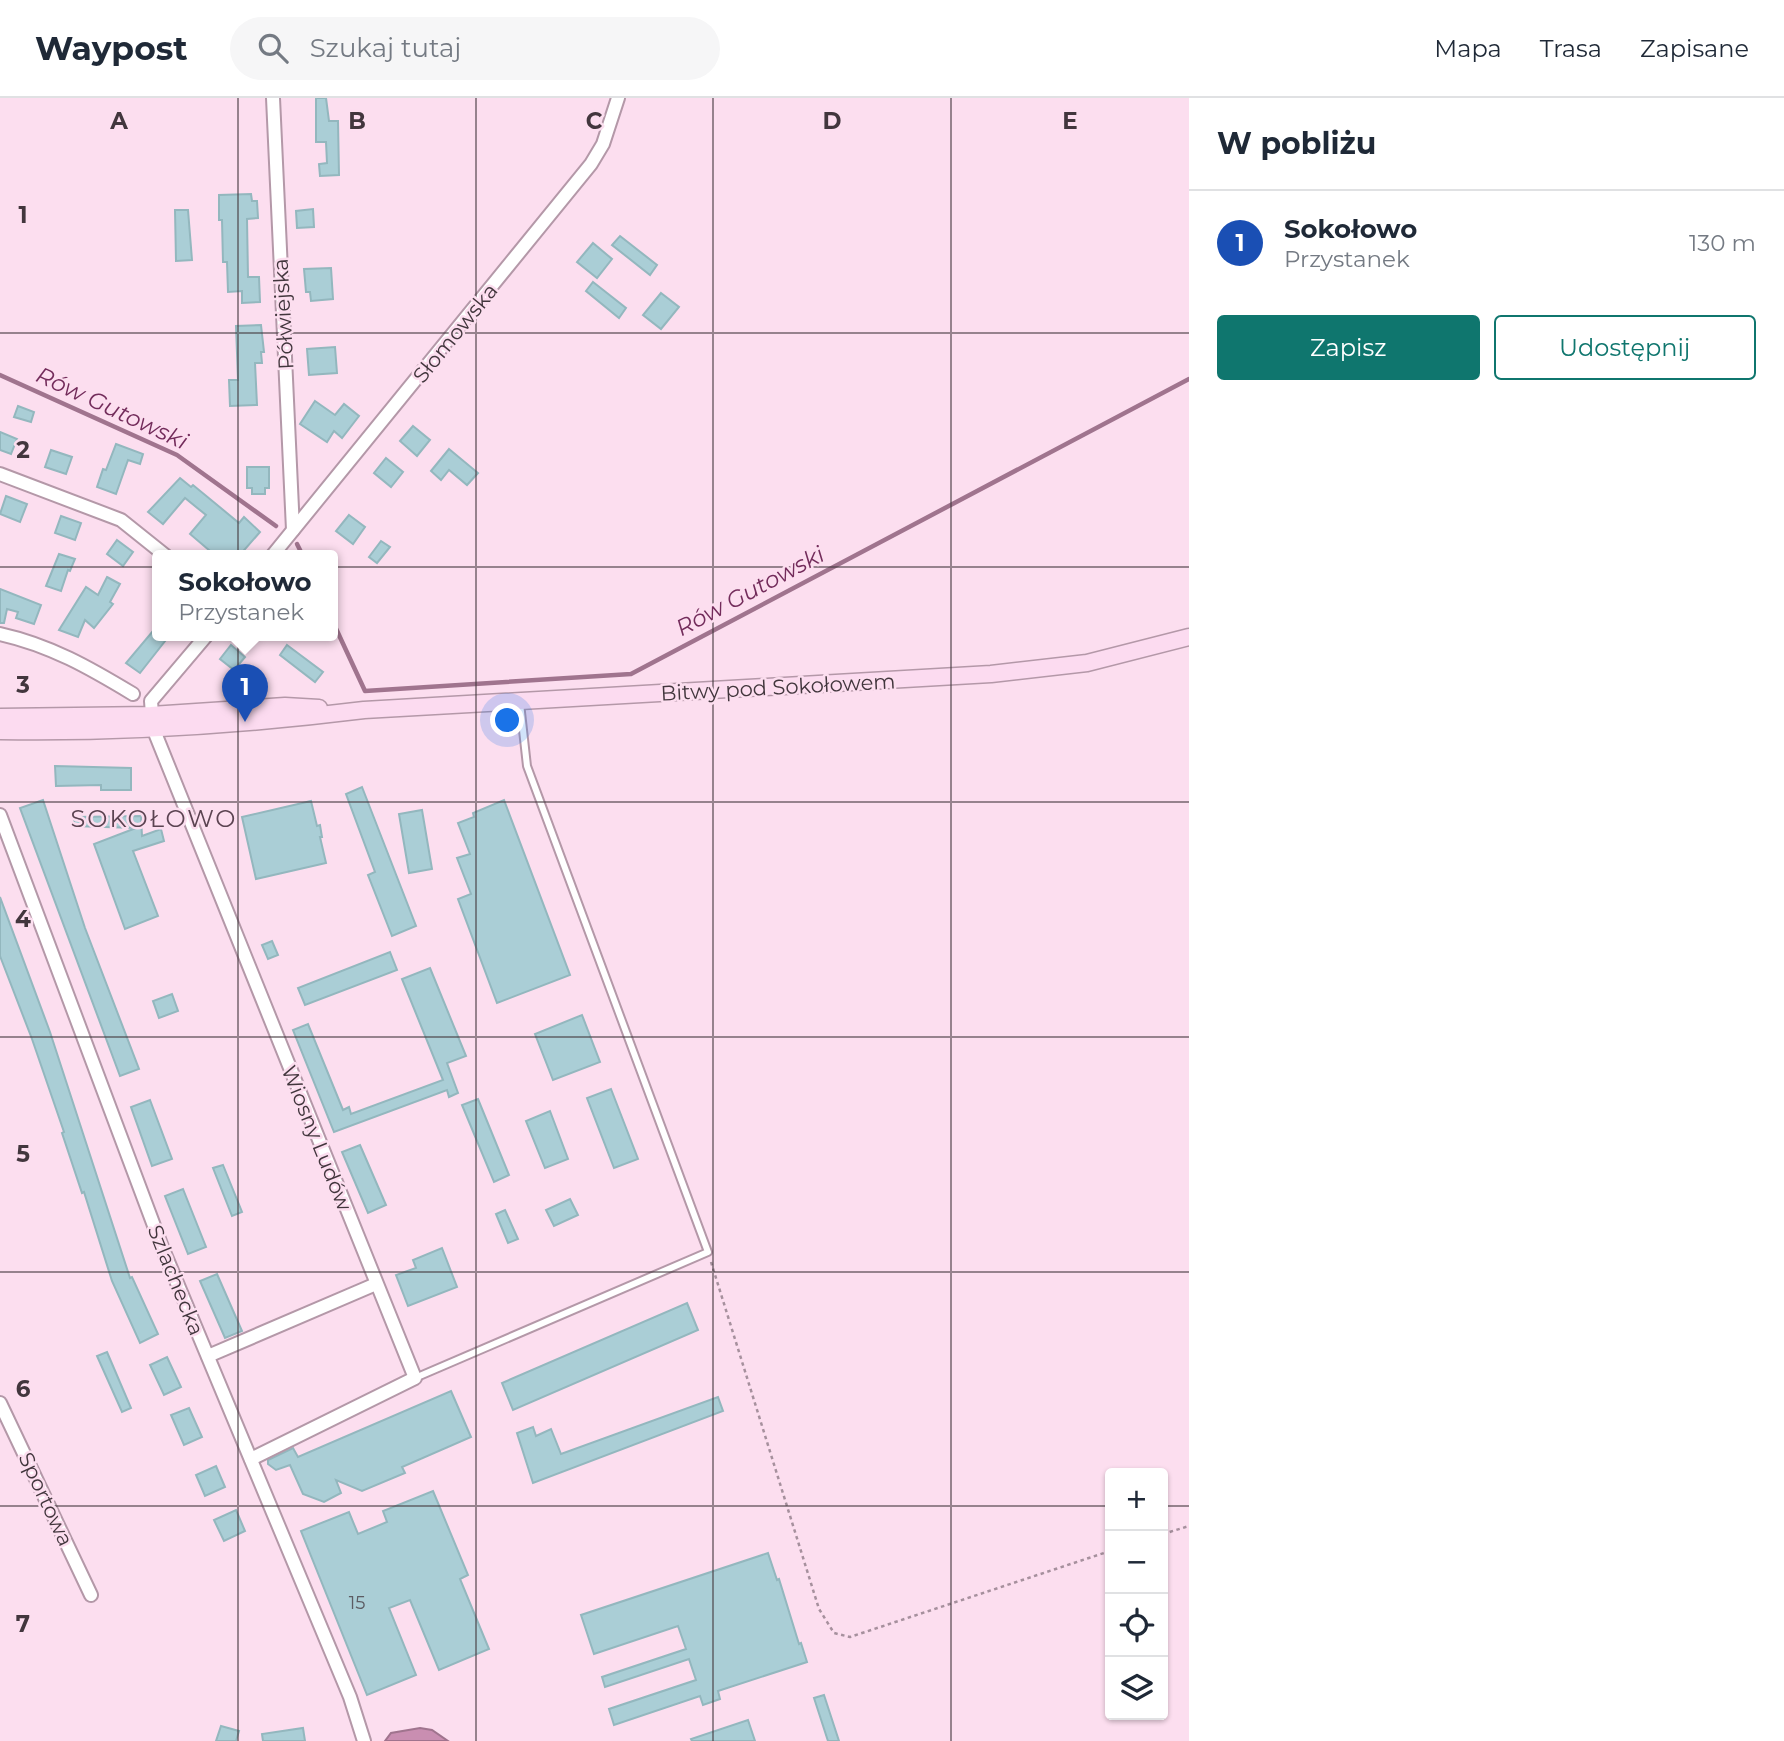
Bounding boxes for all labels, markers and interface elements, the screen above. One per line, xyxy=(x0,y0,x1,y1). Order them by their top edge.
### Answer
search box xyxy=(230,17,720,80)
text: Waypost xyxy=(35,28,188,68)
icon: search xyxy=(254,29,292,67)
text: Szukaj tutaj xyxy=(310,32,461,64)
text: Mapa xyxy=(1434,34,1502,63)
text: Trasa xyxy=(1540,34,1602,63)
text: Zapisane xyxy=(1640,34,1749,63)
text: A xyxy=(109,107,128,135)
text: B xyxy=(348,107,366,135)
text: C xyxy=(586,107,603,135)
text: D xyxy=(823,107,842,135)
text: E xyxy=(1062,107,1078,135)
text: W pobliżu xyxy=(1217,125,1376,162)
text: 1 xyxy=(18,201,28,229)
text: Sokołowo xyxy=(1284,213,1417,245)
text: 1 xyxy=(1235,229,1245,257)
text: 130 m xyxy=(1689,229,1756,257)
text: Przystanek xyxy=(1284,245,1410,273)
street label: Półwiejska xyxy=(268,258,298,370)
street label: Słomowska xyxy=(407,278,503,388)
button: Zapisz xyxy=(1217,315,1480,380)
button: Udostępnij xyxy=(1494,315,1756,380)
water label: Rów Gutowski xyxy=(32,361,193,456)
text: 2 xyxy=(16,436,30,464)
water label: Rów Gutowski xyxy=(671,540,830,642)
popup xyxy=(152,550,338,641)
text: Sokołowo xyxy=(178,566,312,598)
text: Przystanek xyxy=(178,598,304,626)
pin: 1 xyxy=(222,664,268,722)
street label: Bitwy pod Sokołowem xyxy=(660,668,896,706)
text: 3 xyxy=(15,671,30,699)
your location xyxy=(490,703,524,737)
district label: SOKOŁOWO xyxy=(71,804,238,833)
text: 4 xyxy=(15,905,31,933)
street label: Wiosny Ludów xyxy=(276,1062,358,1215)
text: 5 xyxy=(16,1140,30,1168)
street label: Szlachecka xyxy=(143,1221,209,1339)
text: 6 xyxy=(16,1375,31,1403)
street label: Sportowa xyxy=(13,1448,79,1550)
map controls xyxy=(1105,1468,1168,1720)
button: + xyxy=(1105,1468,1168,1531)
button: − xyxy=(1105,1531,1168,1594)
house number: 15 xyxy=(349,1592,365,1614)
button: locate xyxy=(1105,1594,1168,1657)
text: 7 xyxy=(16,1610,30,1638)
button: layers xyxy=(1105,1657,1168,1720)

